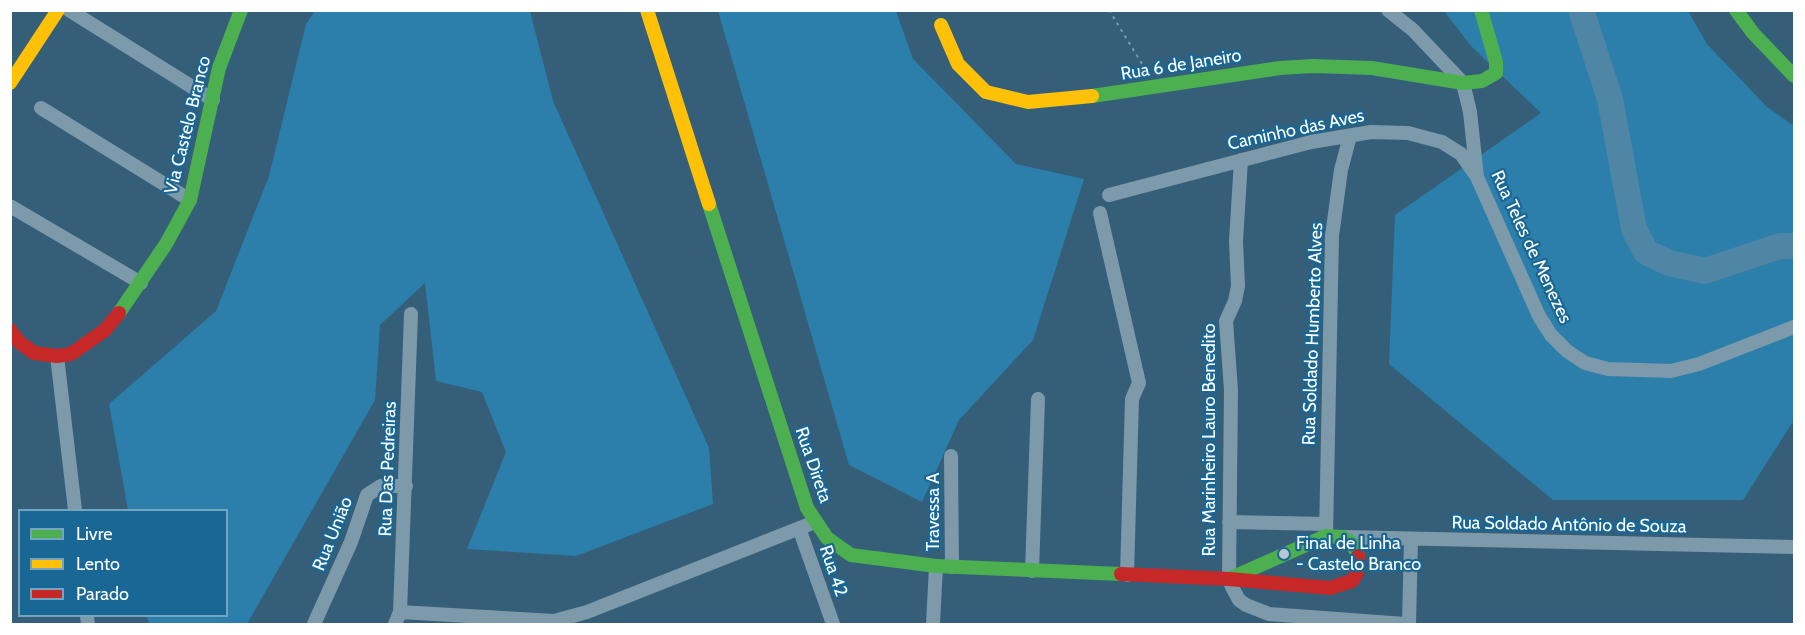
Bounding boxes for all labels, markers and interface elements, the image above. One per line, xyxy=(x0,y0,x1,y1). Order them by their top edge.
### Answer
street label: Rua 6 de Janeiro xyxy=(1119,45,1243,85)
street label: Via Castelo Branco xyxy=(160,54,216,196)
street label: Caminho das Aves xyxy=(1226,105,1366,155)
street label: Rua Teles de Menezes xyxy=(1486,167,1576,327)
street label: Rua Soldado Humberto Alves xyxy=(1298,222,1328,446)
street label: Rua Marinheiro Lauro Benedito xyxy=(1199,323,1221,557)
street label: Rua Das Pedreiras xyxy=(375,401,401,537)
street label: Rua Direta xyxy=(790,424,836,506)
street label: Travessa A xyxy=(923,473,945,551)
street label: Rua União xyxy=(308,494,358,574)
legend xyxy=(18,509,228,617)
street label: Rua Soldado Antônio de Souza xyxy=(1451,512,1687,538)
text: Livre xyxy=(76,523,112,545)
place label: Final de Linha - Castelo Branco xyxy=(1296,533,1421,576)
street label: Rua 42 xyxy=(814,543,852,599)
marker: Final de Linha - Castelo Branco xyxy=(1277,547,1291,561)
text: Lento xyxy=(76,553,120,575)
text: Parado xyxy=(76,583,129,605)

